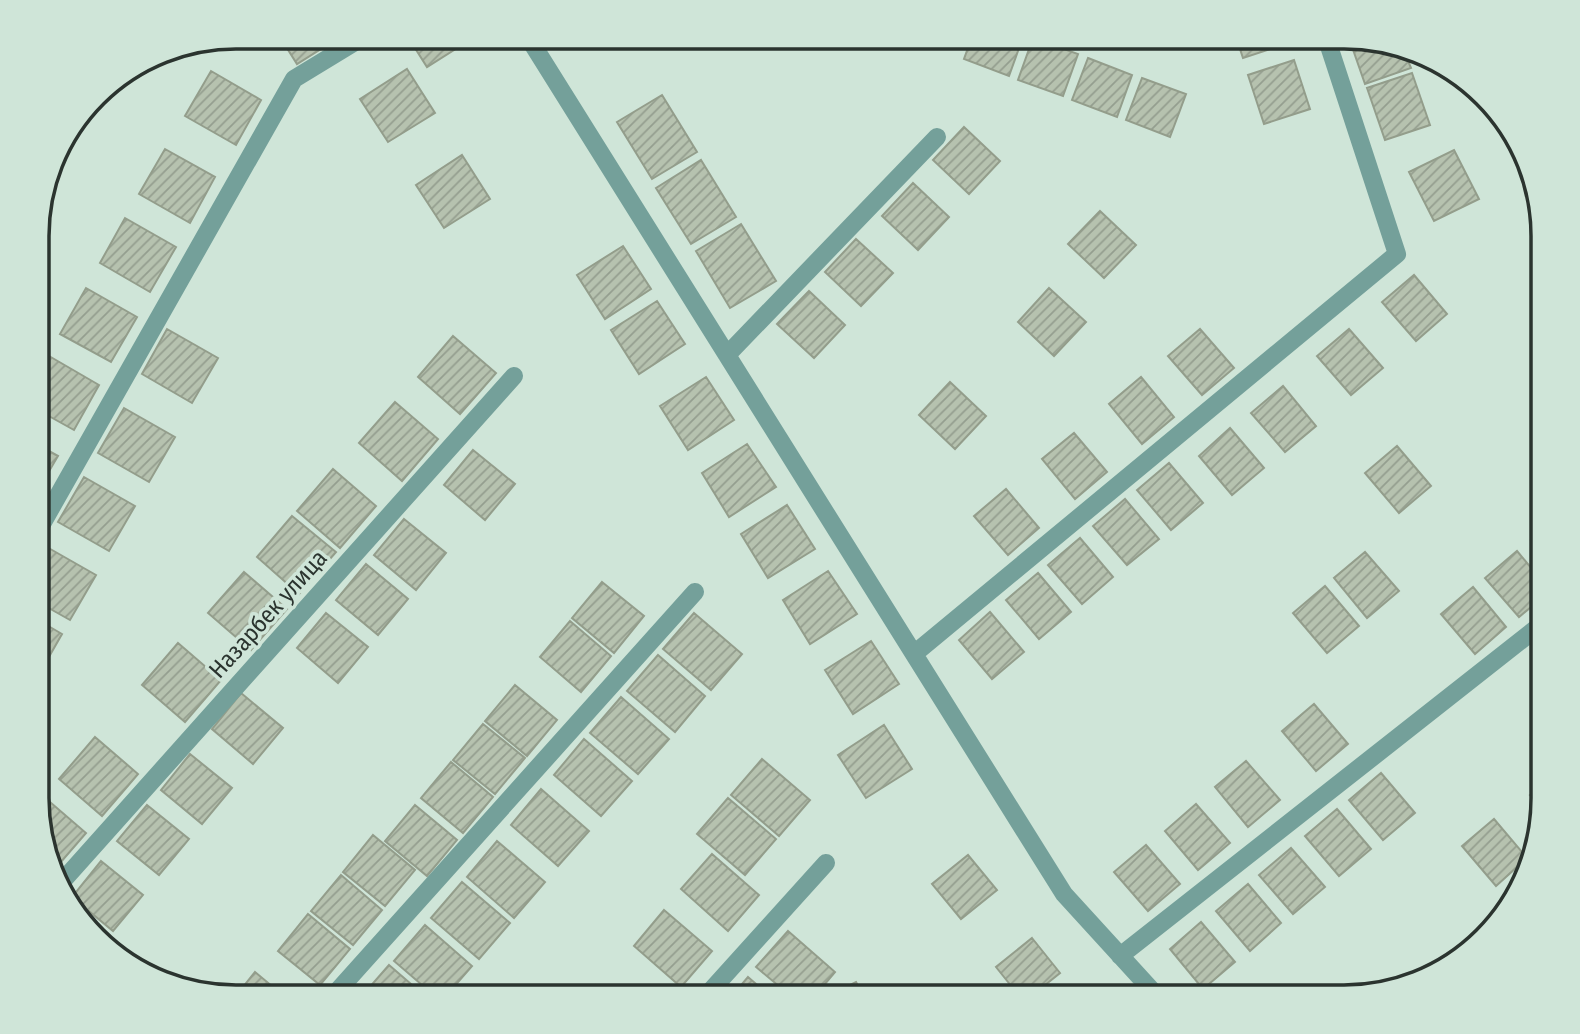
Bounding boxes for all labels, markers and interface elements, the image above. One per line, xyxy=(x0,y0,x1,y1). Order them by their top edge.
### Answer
street label: Назарбек улица xyxy=(203,544,333,684)

